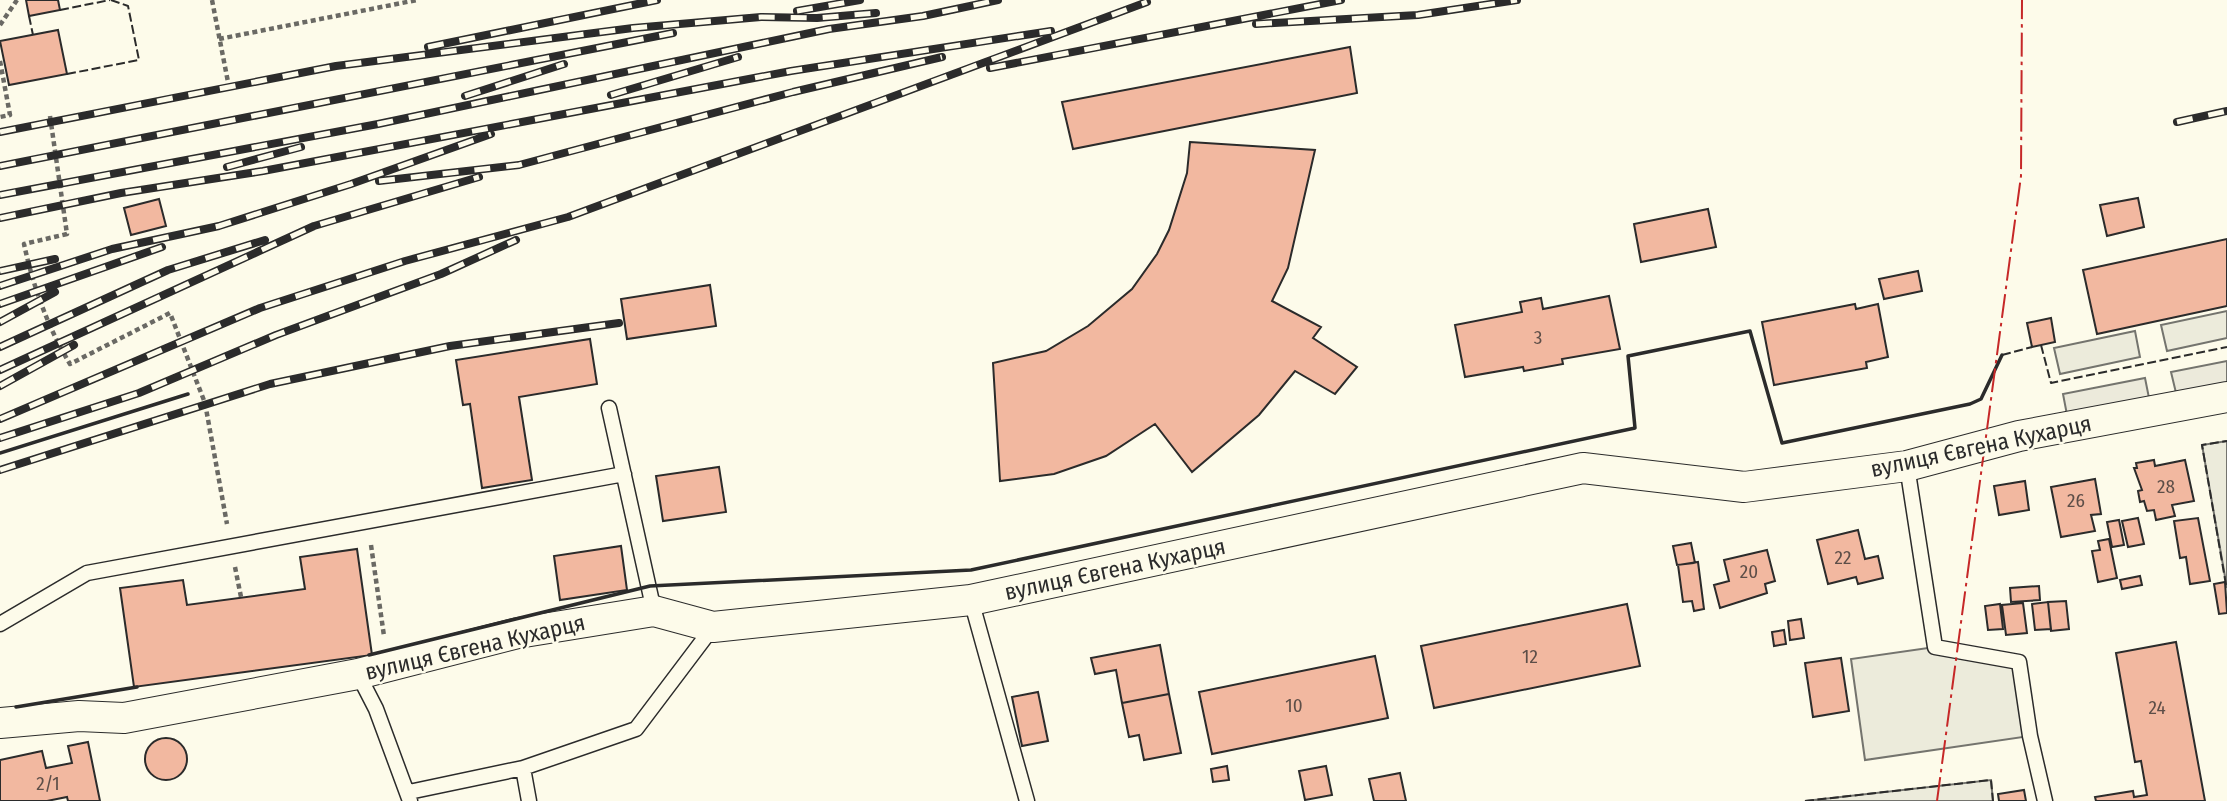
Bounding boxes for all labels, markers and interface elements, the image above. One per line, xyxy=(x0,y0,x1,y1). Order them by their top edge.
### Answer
house number: 3 xyxy=(1534,326,1542,349)
street label: вулиця Євгена Кухарця xyxy=(1868,409,2094,483)
house number: 28 xyxy=(2157,475,2175,498)
house number: 26 xyxy=(2067,489,2085,512)
street label: вулиця Євгена Кухарця xyxy=(1002,532,1228,606)
house number: 22 xyxy=(1835,546,1851,569)
house number: 20 xyxy=(1740,560,1758,583)
street label: вулиця Євгена Кухарця xyxy=(362,608,588,686)
house number: 12 xyxy=(1522,645,1538,668)
house number: 10 xyxy=(1285,694,1303,717)
house number: 24 xyxy=(2148,696,2166,719)
house number: 2/1 xyxy=(36,772,60,795)

